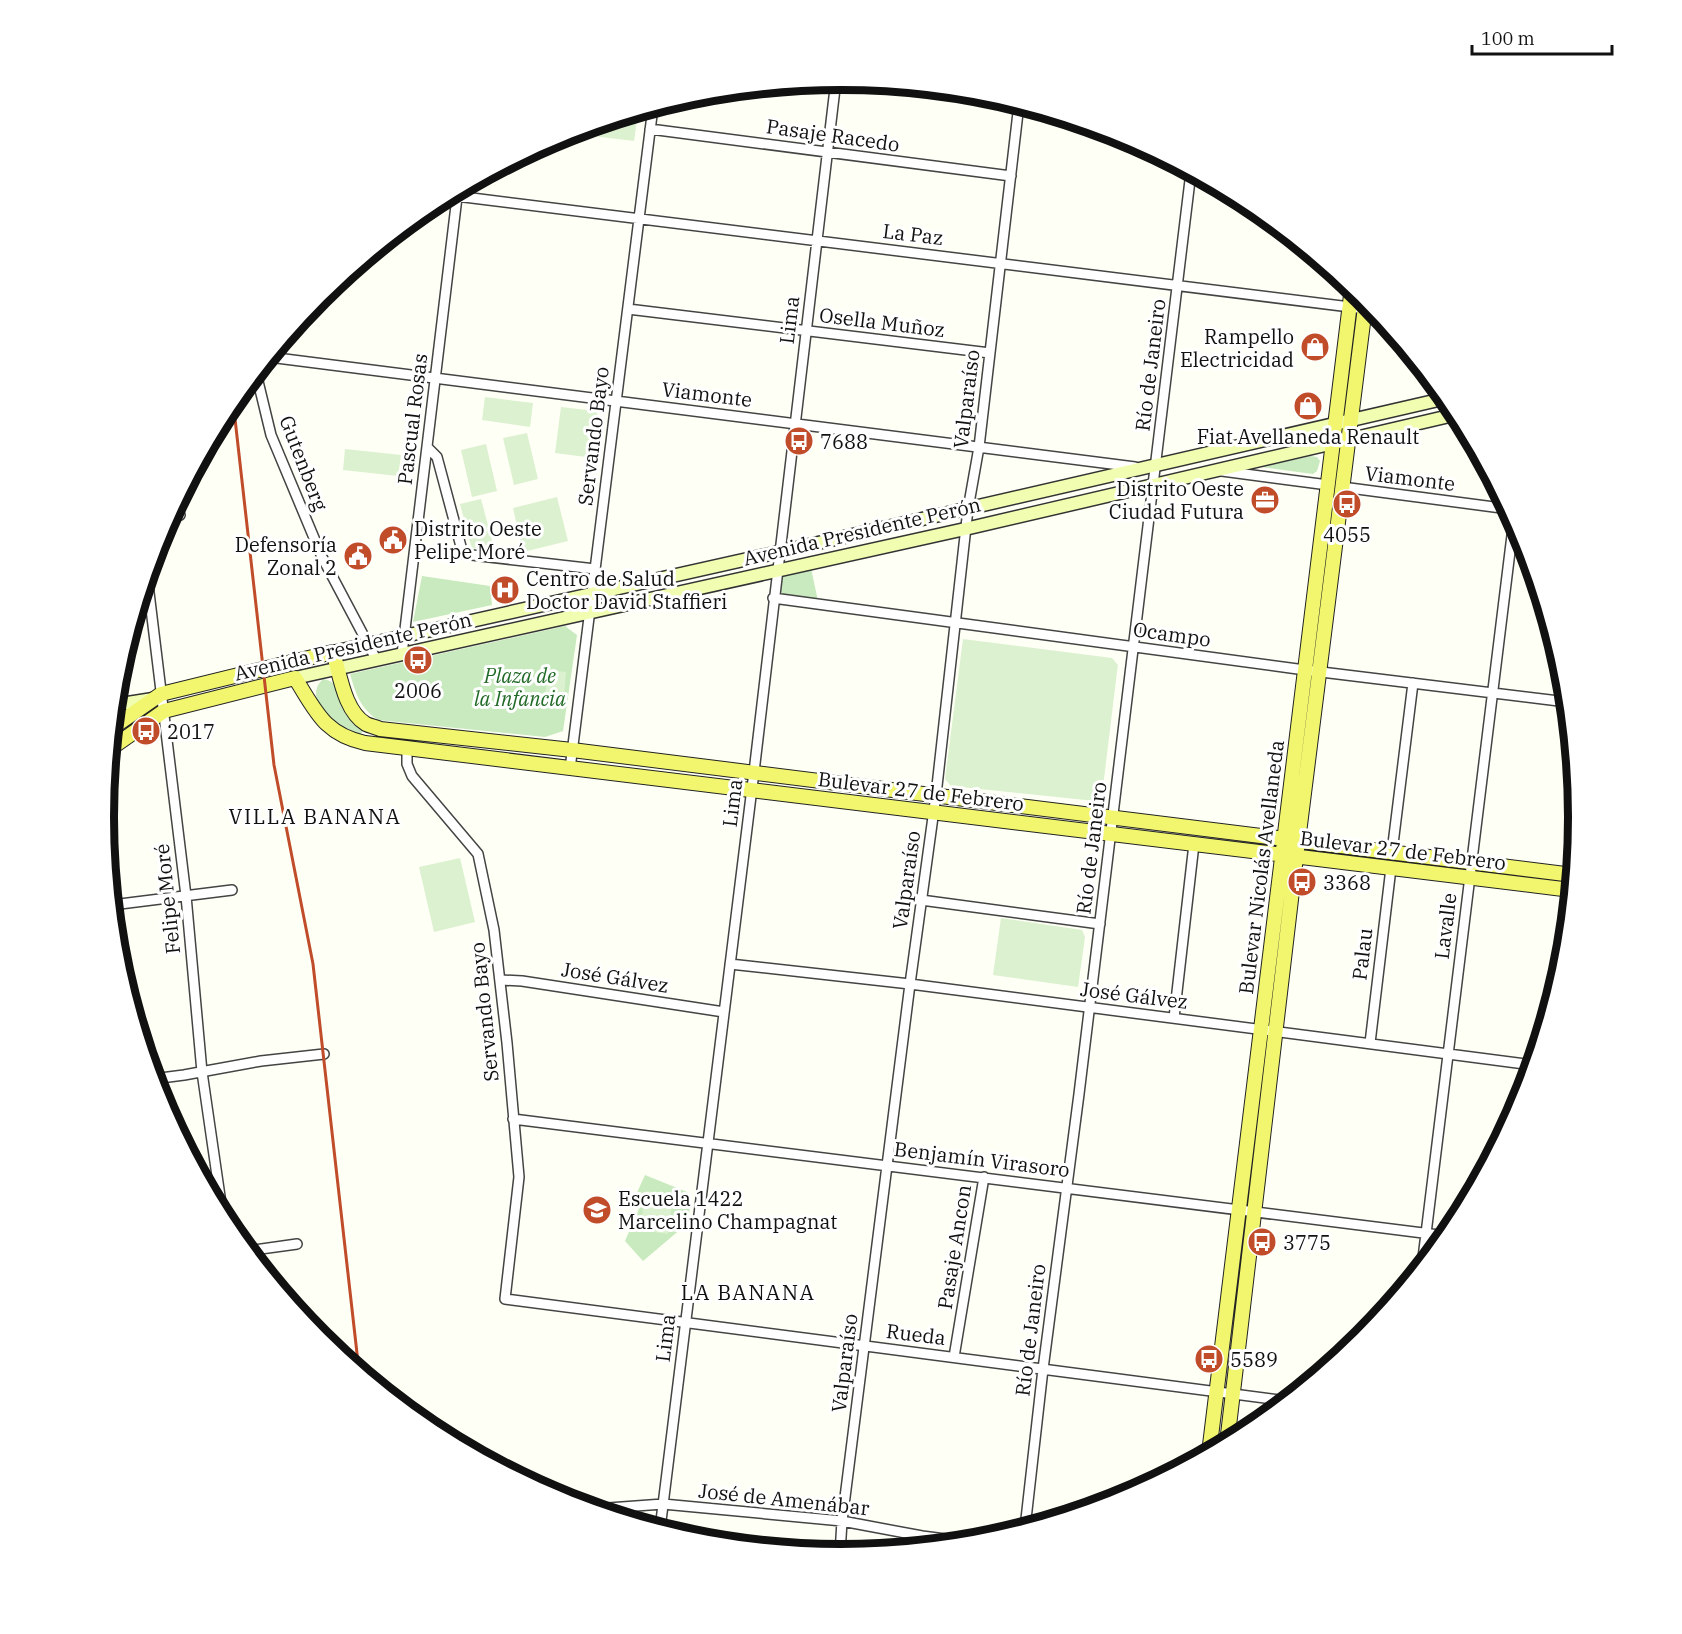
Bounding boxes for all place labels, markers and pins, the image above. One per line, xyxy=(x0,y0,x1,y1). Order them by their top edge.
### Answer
place label: Rampello Electricidad xyxy=(1180,323,1294,373)
shop icon: Rampello Electricidad xyxy=(1299,331,1331,363)
shop icon: Fiat Avellaneda Renault xyxy=(1292,390,1324,422)
place label: Fiat Avellaneda Renault xyxy=(1197,423,1419,450)
bus stop icon: 7688 xyxy=(783,425,815,457)
place label: 7688 xyxy=(820,428,868,455)
place label: Distrito Oeste Ciudad Futura xyxy=(1109,475,1244,525)
office icon: Distrito Oeste Ciudad Futura xyxy=(1249,484,1281,516)
bus stop icon: 4055 xyxy=(1331,488,1363,520)
place label: Distrito Oeste Pelipe Moré xyxy=(414,515,542,565)
place label: 4055 xyxy=(1323,521,1371,548)
public building icon: Distrito Oeste Pelipe Moré xyxy=(377,524,409,556)
place label: Defensoría Zonal 2 xyxy=(235,531,337,581)
public building icon: Defensoría Zonal 2 xyxy=(342,540,374,572)
place label: Centro de Salud Doctor David Staffieri xyxy=(526,565,727,615)
hospital icon: Centro de Salud Doctor David Staffieri xyxy=(489,574,521,606)
bus stop icon: 2006 xyxy=(402,644,434,676)
place label: 2006 xyxy=(394,677,442,704)
bus stop icon: 2017 xyxy=(130,715,162,747)
place label: 2017 xyxy=(167,718,215,745)
bus stop icon: 3368 xyxy=(1286,866,1318,898)
place label: 3368 xyxy=(1323,869,1371,896)
place label: Escuela 1422 Marcelino Champagnat xyxy=(618,1185,837,1235)
school or university icon: Escuela 1422 Marcelino Champagnat xyxy=(581,1194,613,1226)
bus stop icon: 3775 xyxy=(1246,1226,1278,1258)
place label: 3775 xyxy=(1283,1229,1331,1256)
bus stop icon: 5589 xyxy=(1193,1343,1225,1375)
place label: 5589 xyxy=(1230,1346,1278,1373)

